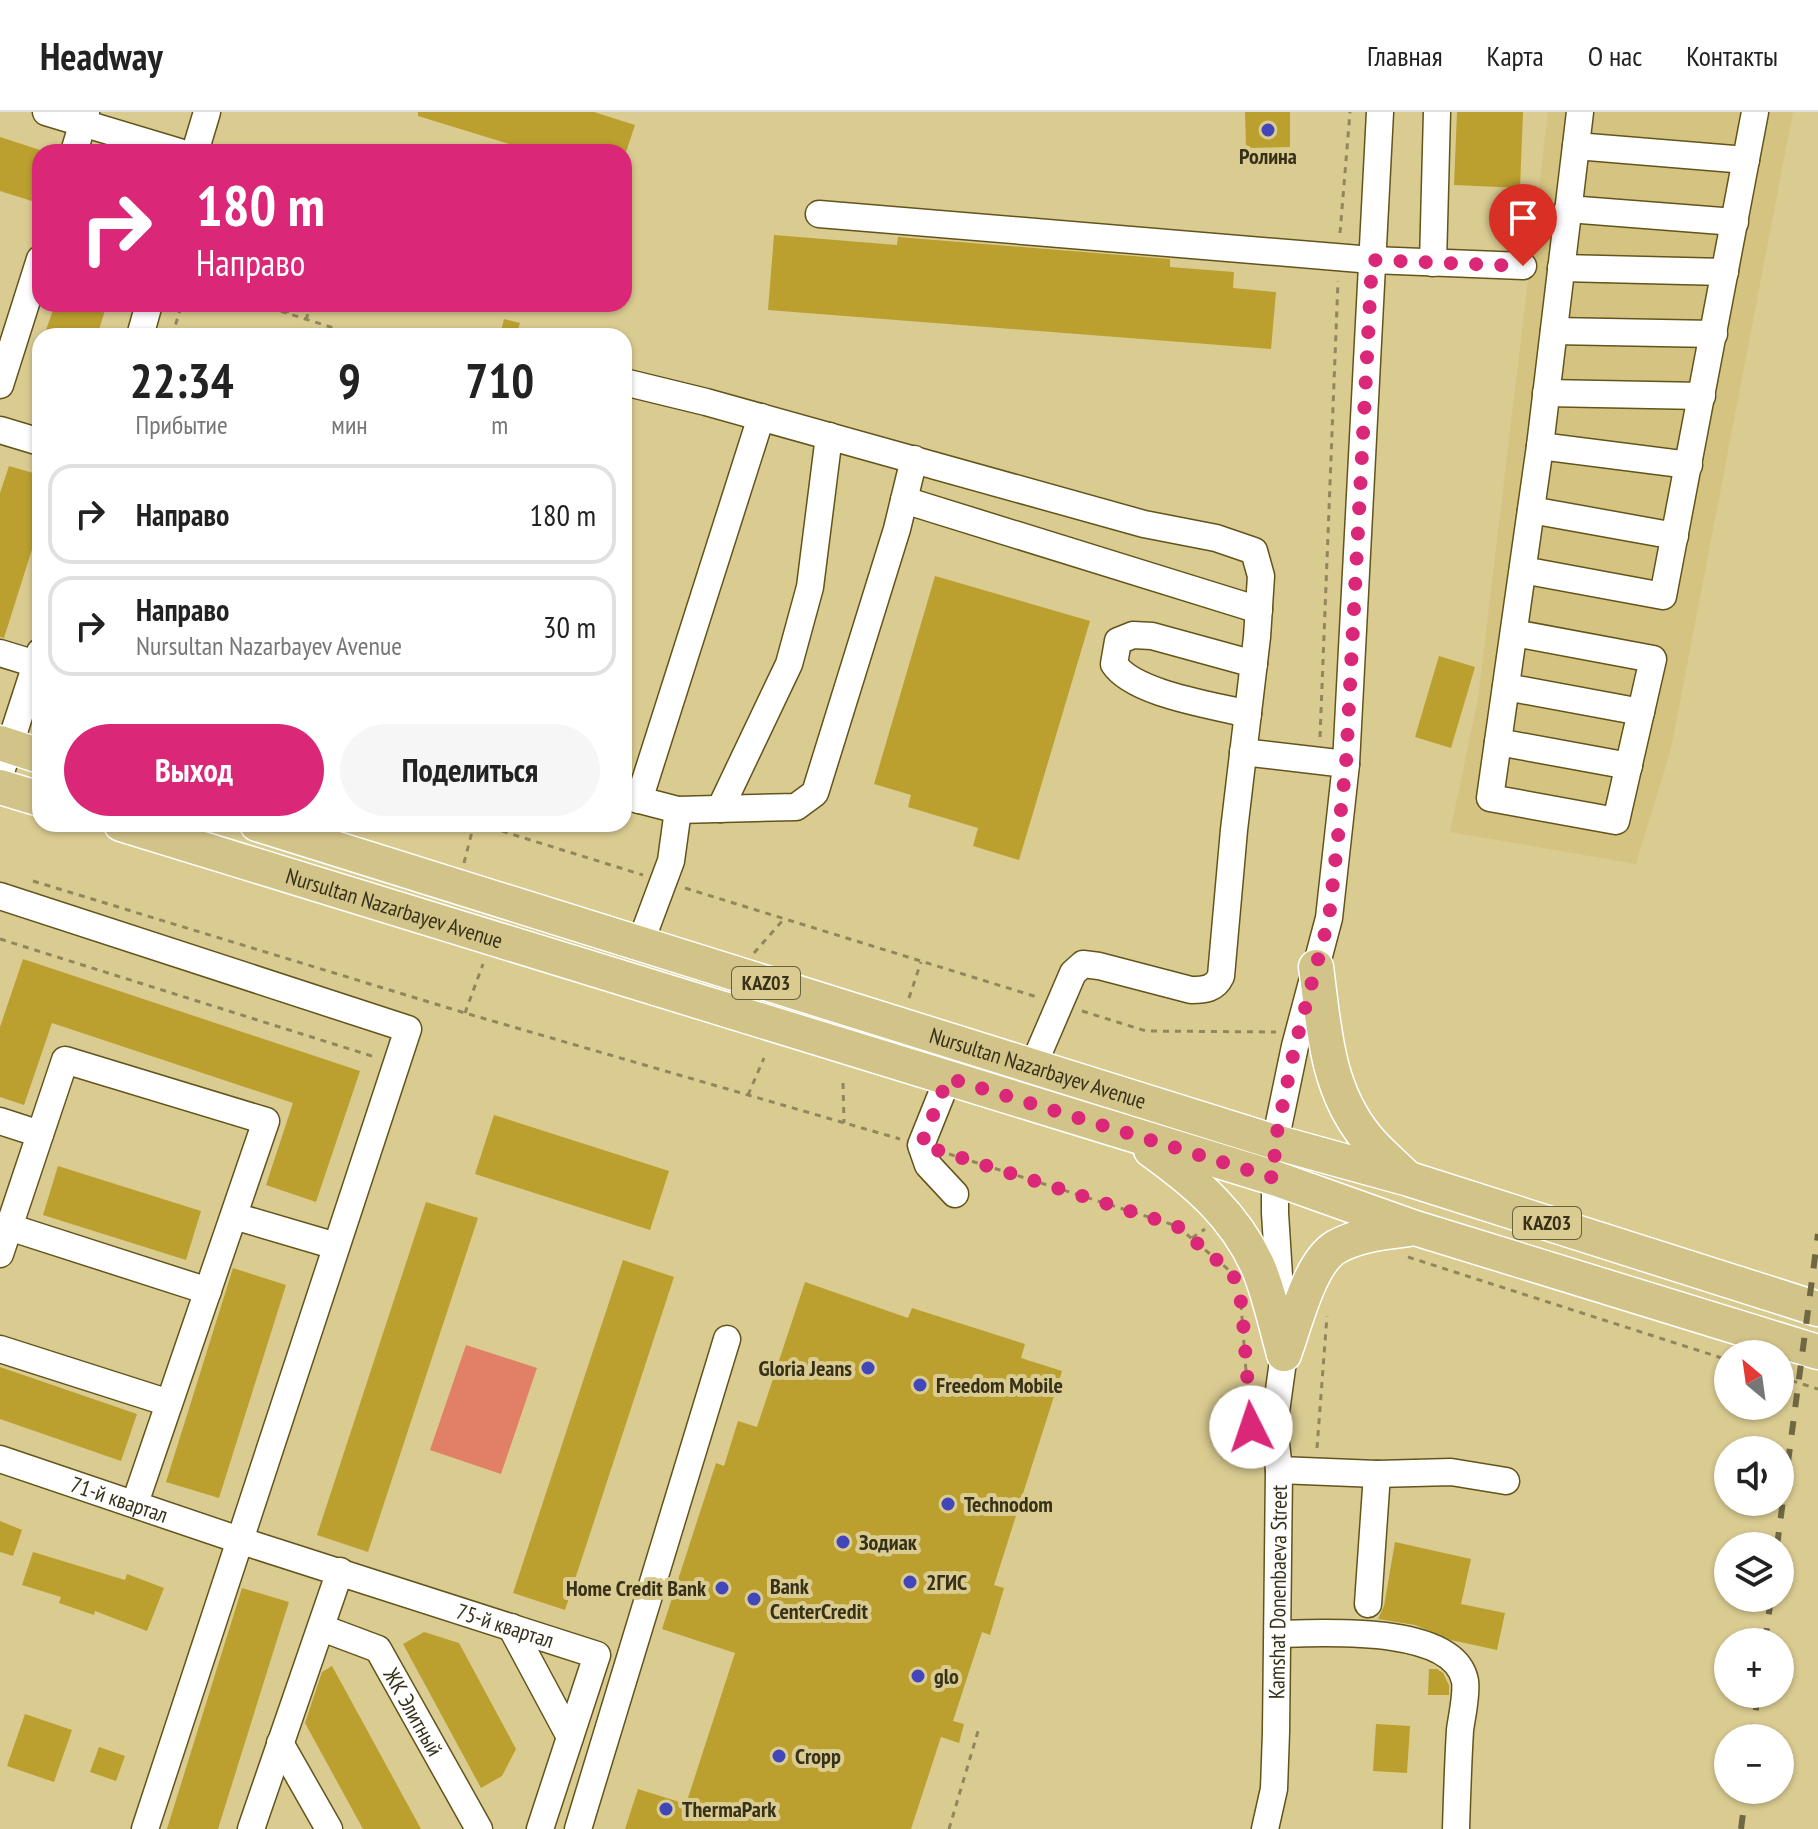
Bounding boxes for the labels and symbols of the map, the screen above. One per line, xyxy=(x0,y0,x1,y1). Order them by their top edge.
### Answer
marker: Ролина xyxy=(1259,121,1277,139)
place label: Ролина xyxy=(1239,142,1297,170)
pin xyxy=(1489,184,1557,266)
street label: Nursultan Nazarbayev Avenue xyxy=(283,861,506,954)
road number: KАZ03 xyxy=(732,967,800,999)
street label: Nursultan Nazarbayev Avenue xyxy=(926,1021,1149,1115)
road number: KАZ03 xyxy=(1513,1207,1581,1239)
north arrow xyxy=(1714,1340,1794,1420)
place label: Gloria Jeans xyxy=(758,1354,852,1382)
marker: Gloria Jeans xyxy=(859,1359,877,1377)
place label: Freedom Mobile xyxy=(936,1371,1063,1399)
marker: Freedom Mobile xyxy=(911,1376,929,1394)
position arrow xyxy=(1209,1385,1293,1469)
street label: 71-й квартал xyxy=(67,1470,172,1529)
street label: Kamshat Donenbaeva Street xyxy=(1262,1485,1293,1699)
place label: Technodom xyxy=(964,1490,1053,1518)
marker: Technodom xyxy=(939,1495,957,1513)
place label: Зодиак xyxy=(859,1528,918,1556)
marker: Зодиак xyxy=(834,1533,852,1551)
place label: 2ГИС xyxy=(926,1568,967,1596)
place label: Bank CenterCredit xyxy=(770,1572,868,1625)
marker: 2ГИС xyxy=(901,1573,919,1591)
place label: Home Credit Bank xyxy=(566,1574,707,1602)
marker: Home Credit Bank xyxy=(713,1579,731,1597)
marker: Bank CenterCredit xyxy=(745,1590,763,1608)
street label: 75-й квартал xyxy=(453,1597,558,1654)
street label: ЖК Элитный xyxy=(377,1662,449,1761)
place label: glo xyxy=(934,1662,959,1690)
marker: glo xyxy=(909,1667,927,1685)
place label: Cropp xyxy=(795,1742,841,1770)
marker: Cropp xyxy=(770,1747,788,1765)
place label: ThermaPark xyxy=(682,1795,777,1823)
marker: ThermaPark xyxy=(657,1800,675,1818)

